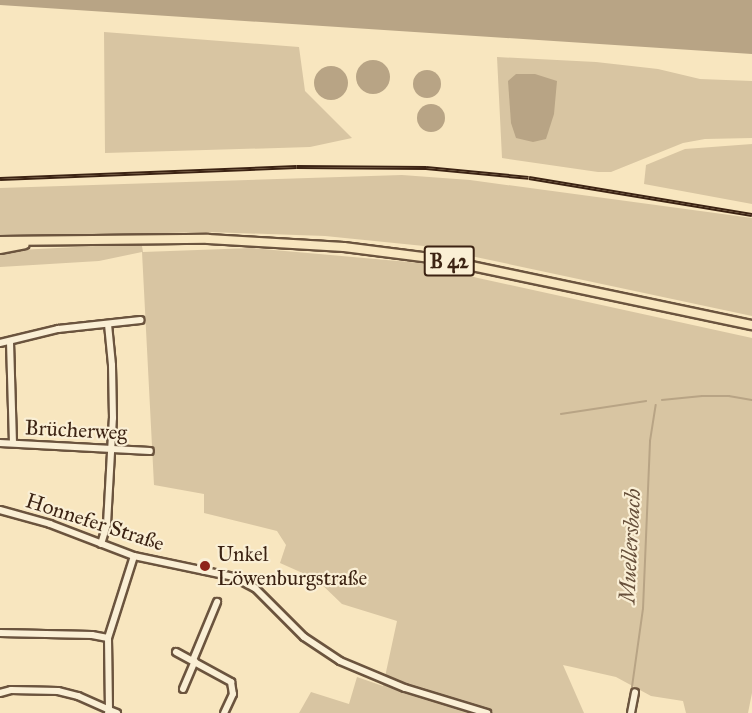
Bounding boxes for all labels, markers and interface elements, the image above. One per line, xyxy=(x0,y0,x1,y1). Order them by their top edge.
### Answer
road number: B 42 xyxy=(424,244,474,278)
street label: Brücherweg xyxy=(24,415,128,445)
street label: Honnefer Straße xyxy=(23,488,167,556)
water label: Muellersbach xyxy=(614,488,646,604)
place label: Unkel Löwenburgstraße xyxy=(217,541,367,591)
marker: Unkel Löwenburgstraße xyxy=(198,559,212,573)

